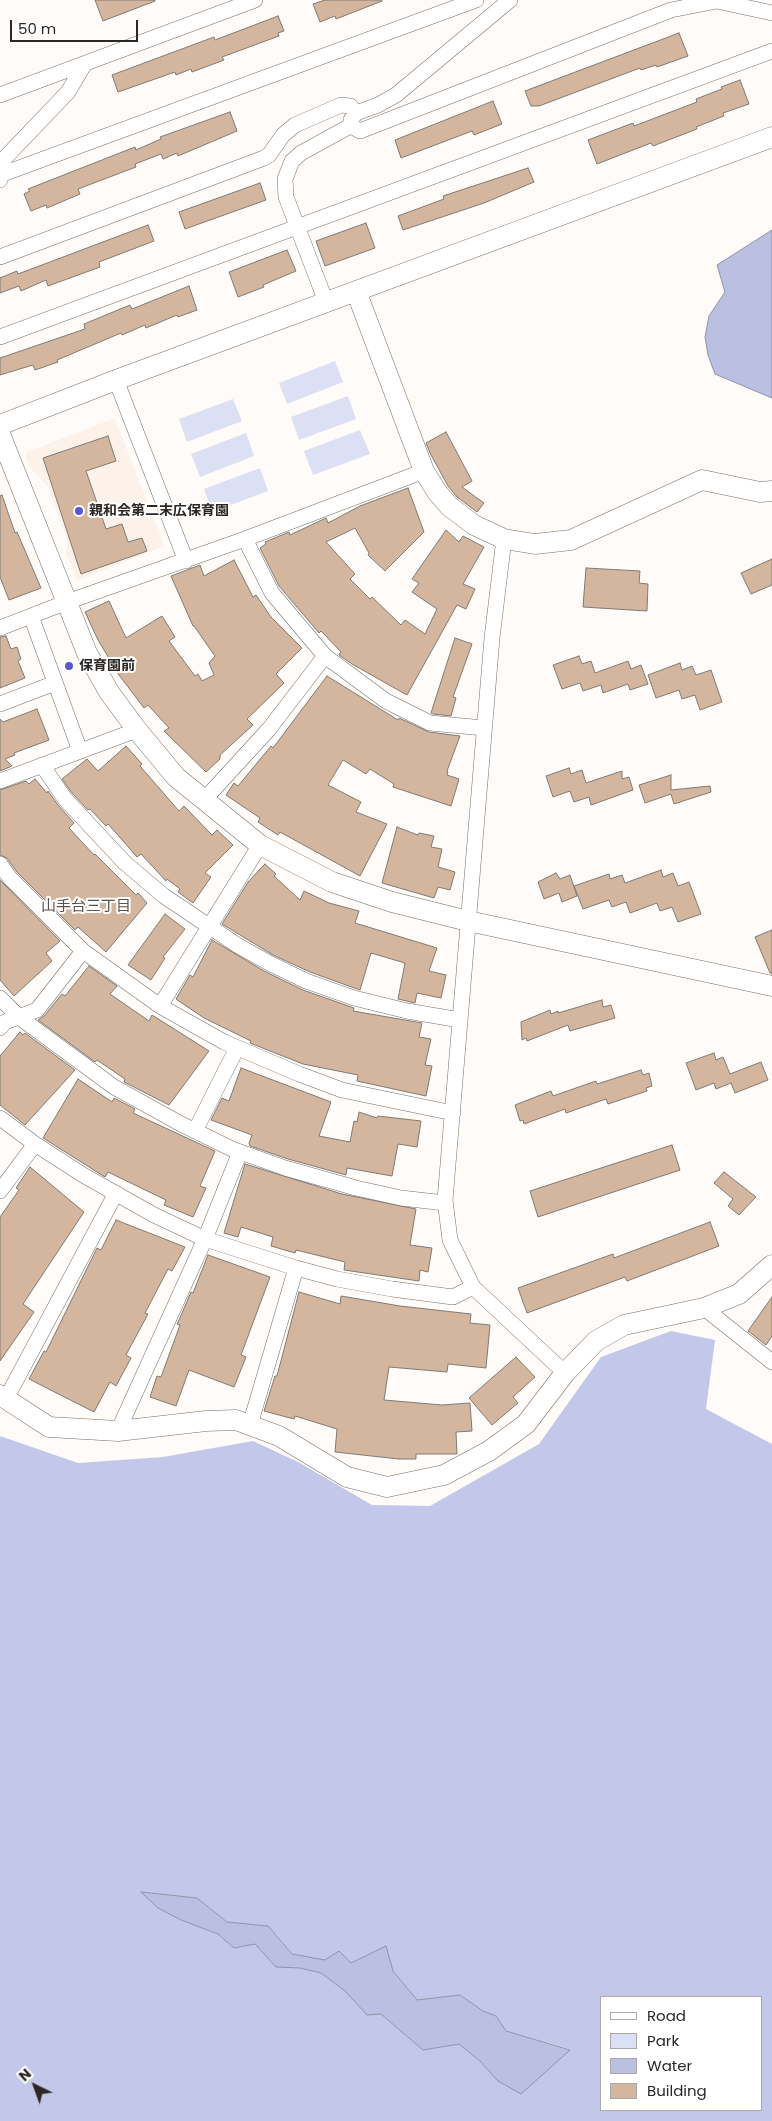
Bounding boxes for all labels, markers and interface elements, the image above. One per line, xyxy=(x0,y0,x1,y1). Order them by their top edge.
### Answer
scale bar xyxy=(12,10,140,42)
text: 50 m xyxy=(18,18,56,39)
place label: 親和会第二末広保育園 xyxy=(89,503,229,519)
marker: 親和会第二末広保育園 xyxy=(73,505,85,517)
place label: 保育園前 xyxy=(79,658,135,674)
marker: 保育園前 xyxy=(63,660,75,672)
district label: 山手台三丁目 xyxy=(41,898,131,916)
legend xyxy=(600,1996,762,2111)
text: Road xyxy=(647,2005,686,2026)
text: Park xyxy=(647,2030,679,2051)
text: Water xyxy=(647,2055,692,2076)
north arrow xyxy=(10,2061,60,2111)
text: N xyxy=(14,2064,36,2086)
text: Building xyxy=(647,2080,707,2101)

